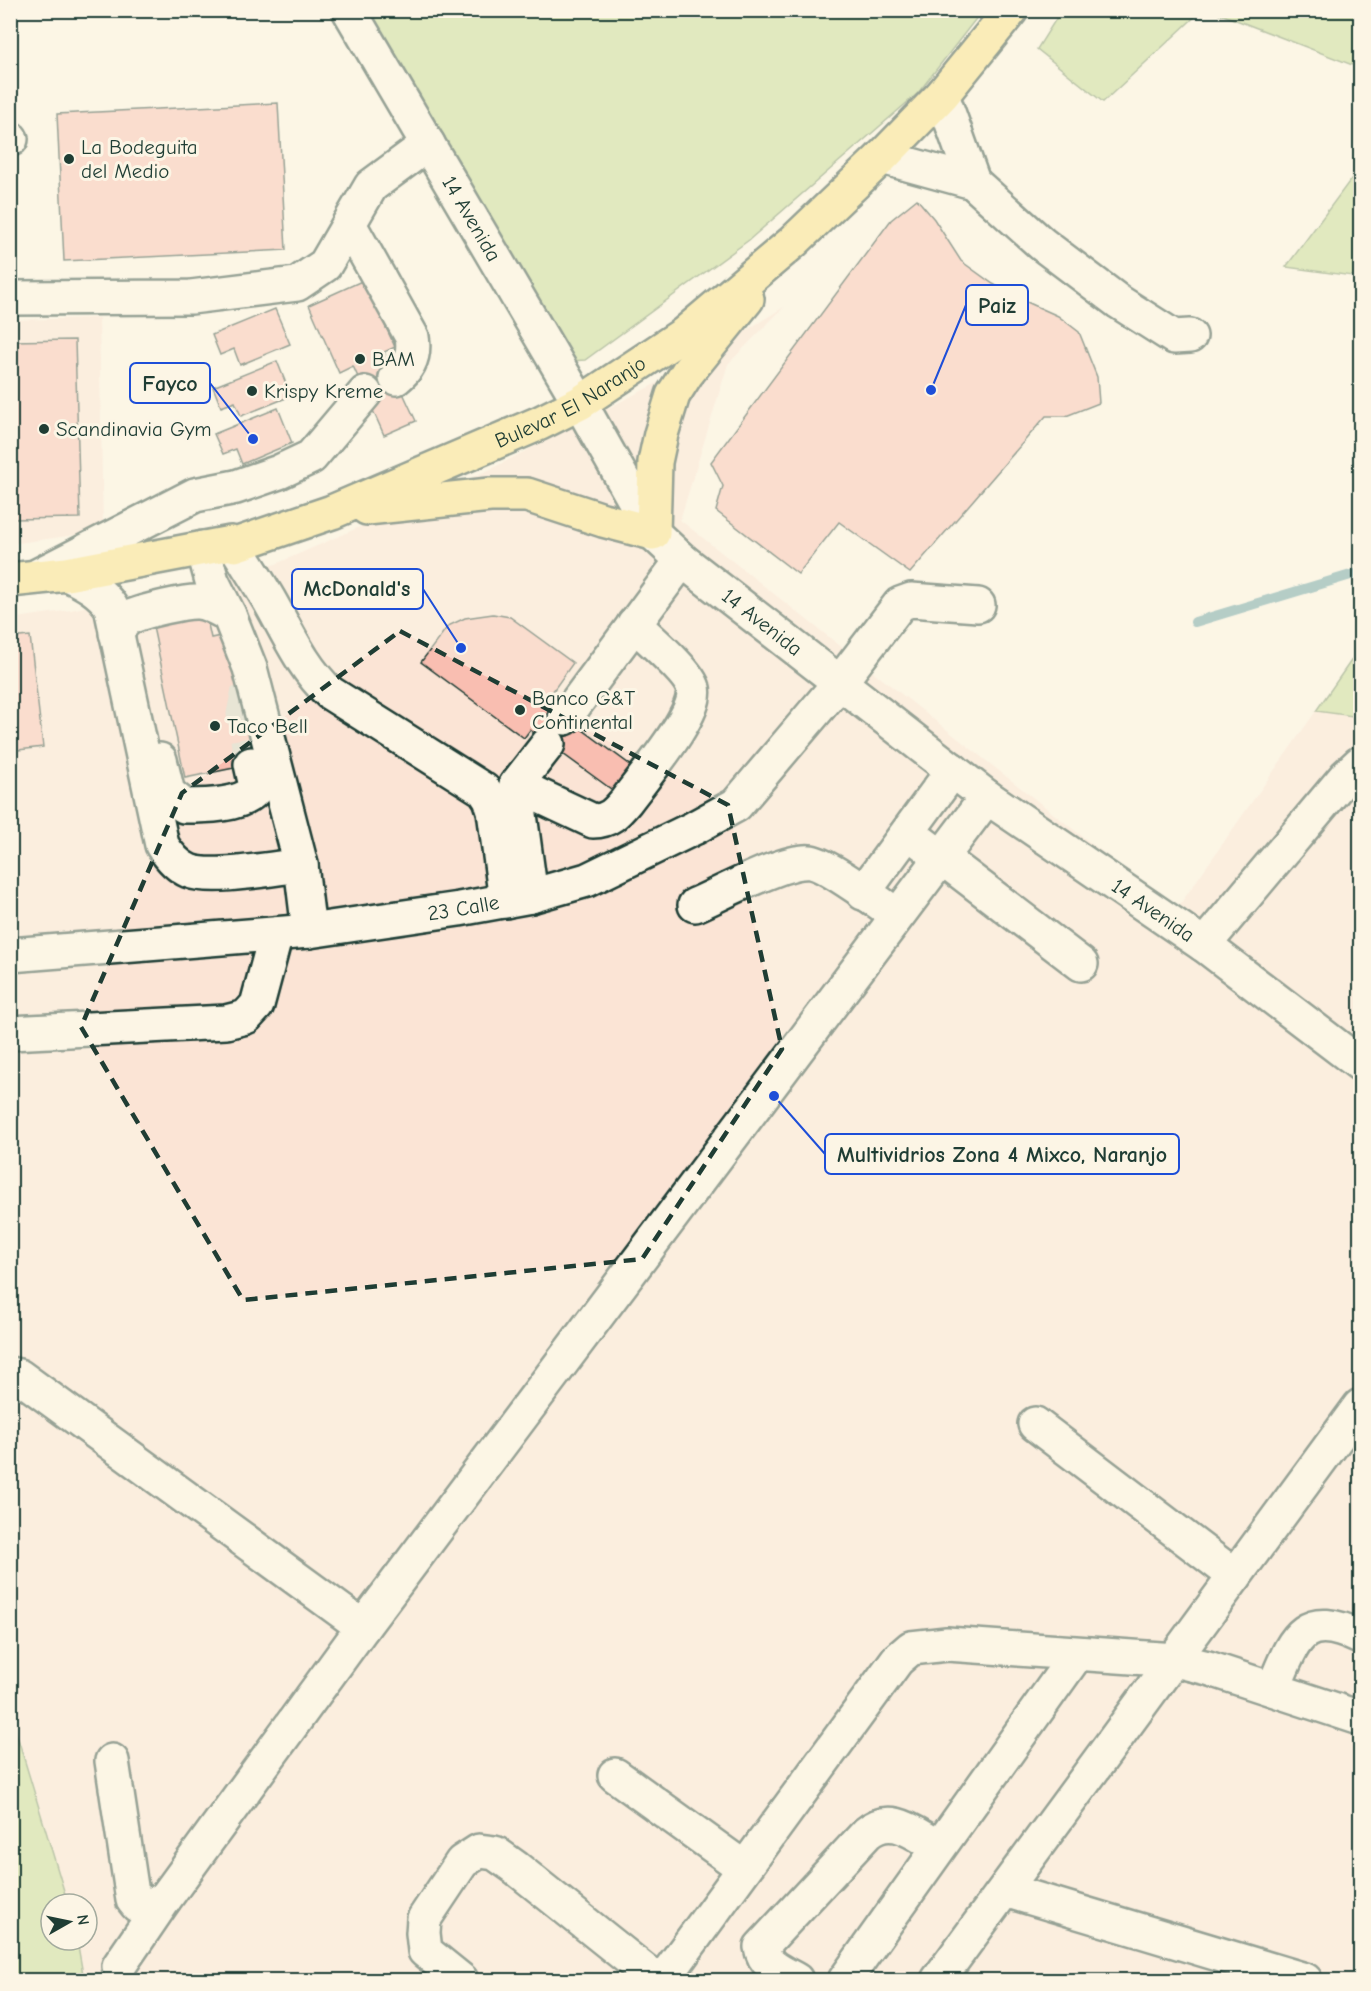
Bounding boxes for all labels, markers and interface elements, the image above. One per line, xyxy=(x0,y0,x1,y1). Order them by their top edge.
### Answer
place label: La Bodeguita del Medio xyxy=(81,135,198,183)
marker: La Bodeguita del Medio xyxy=(62,152,76,166)
street label: 14 Avenida xyxy=(437,172,506,266)
callout: Paiz xyxy=(966,285,1028,325)
text: Paiz xyxy=(978,293,1017,319)
place label: BAM xyxy=(372,347,415,371)
street label: Bulevar El Naranjo xyxy=(491,351,650,453)
marker: BAM xyxy=(353,352,367,366)
callout: Fayco xyxy=(130,363,210,403)
text: Fayco xyxy=(142,371,198,397)
place label: Krispy Kreme xyxy=(264,379,383,403)
marker: Krispy Kreme xyxy=(245,384,259,398)
place label: Scandinavia Gym xyxy=(56,417,212,441)
marker: Scandinavia Gym xyxy=(37,422,51,436)
callout: McDonald's xyxy=(292,569,423,609)
text: McDonald's xyxy=(304,576,410,602)
street label: 14 Avenida xyxy=(717,584,807,661)
place label: Banco G&T Continental xyxy=(532,686,635,734)
marker: Banco G&T Continental xyxy=(513,703,527,717)
place label: Taco Bell xyxy=(227,714,308,738)
marker: Taco Bell xyxy=(208,719,222,733)
street label: 14 Avenida xyxy=(1107,874,1199,947)
street label: 23 Calle xyxy=(426,890,501,925)
callout: Multividrios Zona 4 Mixco, Naranjo xyxy=(825,1134,1179,1174)
text: Multividrios Zona 4 Mixco, Naranjo xyxy=(837,1142,1167,1168)
north arrow xyxy=(39,1892,99,1952)
text: N xyxy=(73,1913,93,1926)

